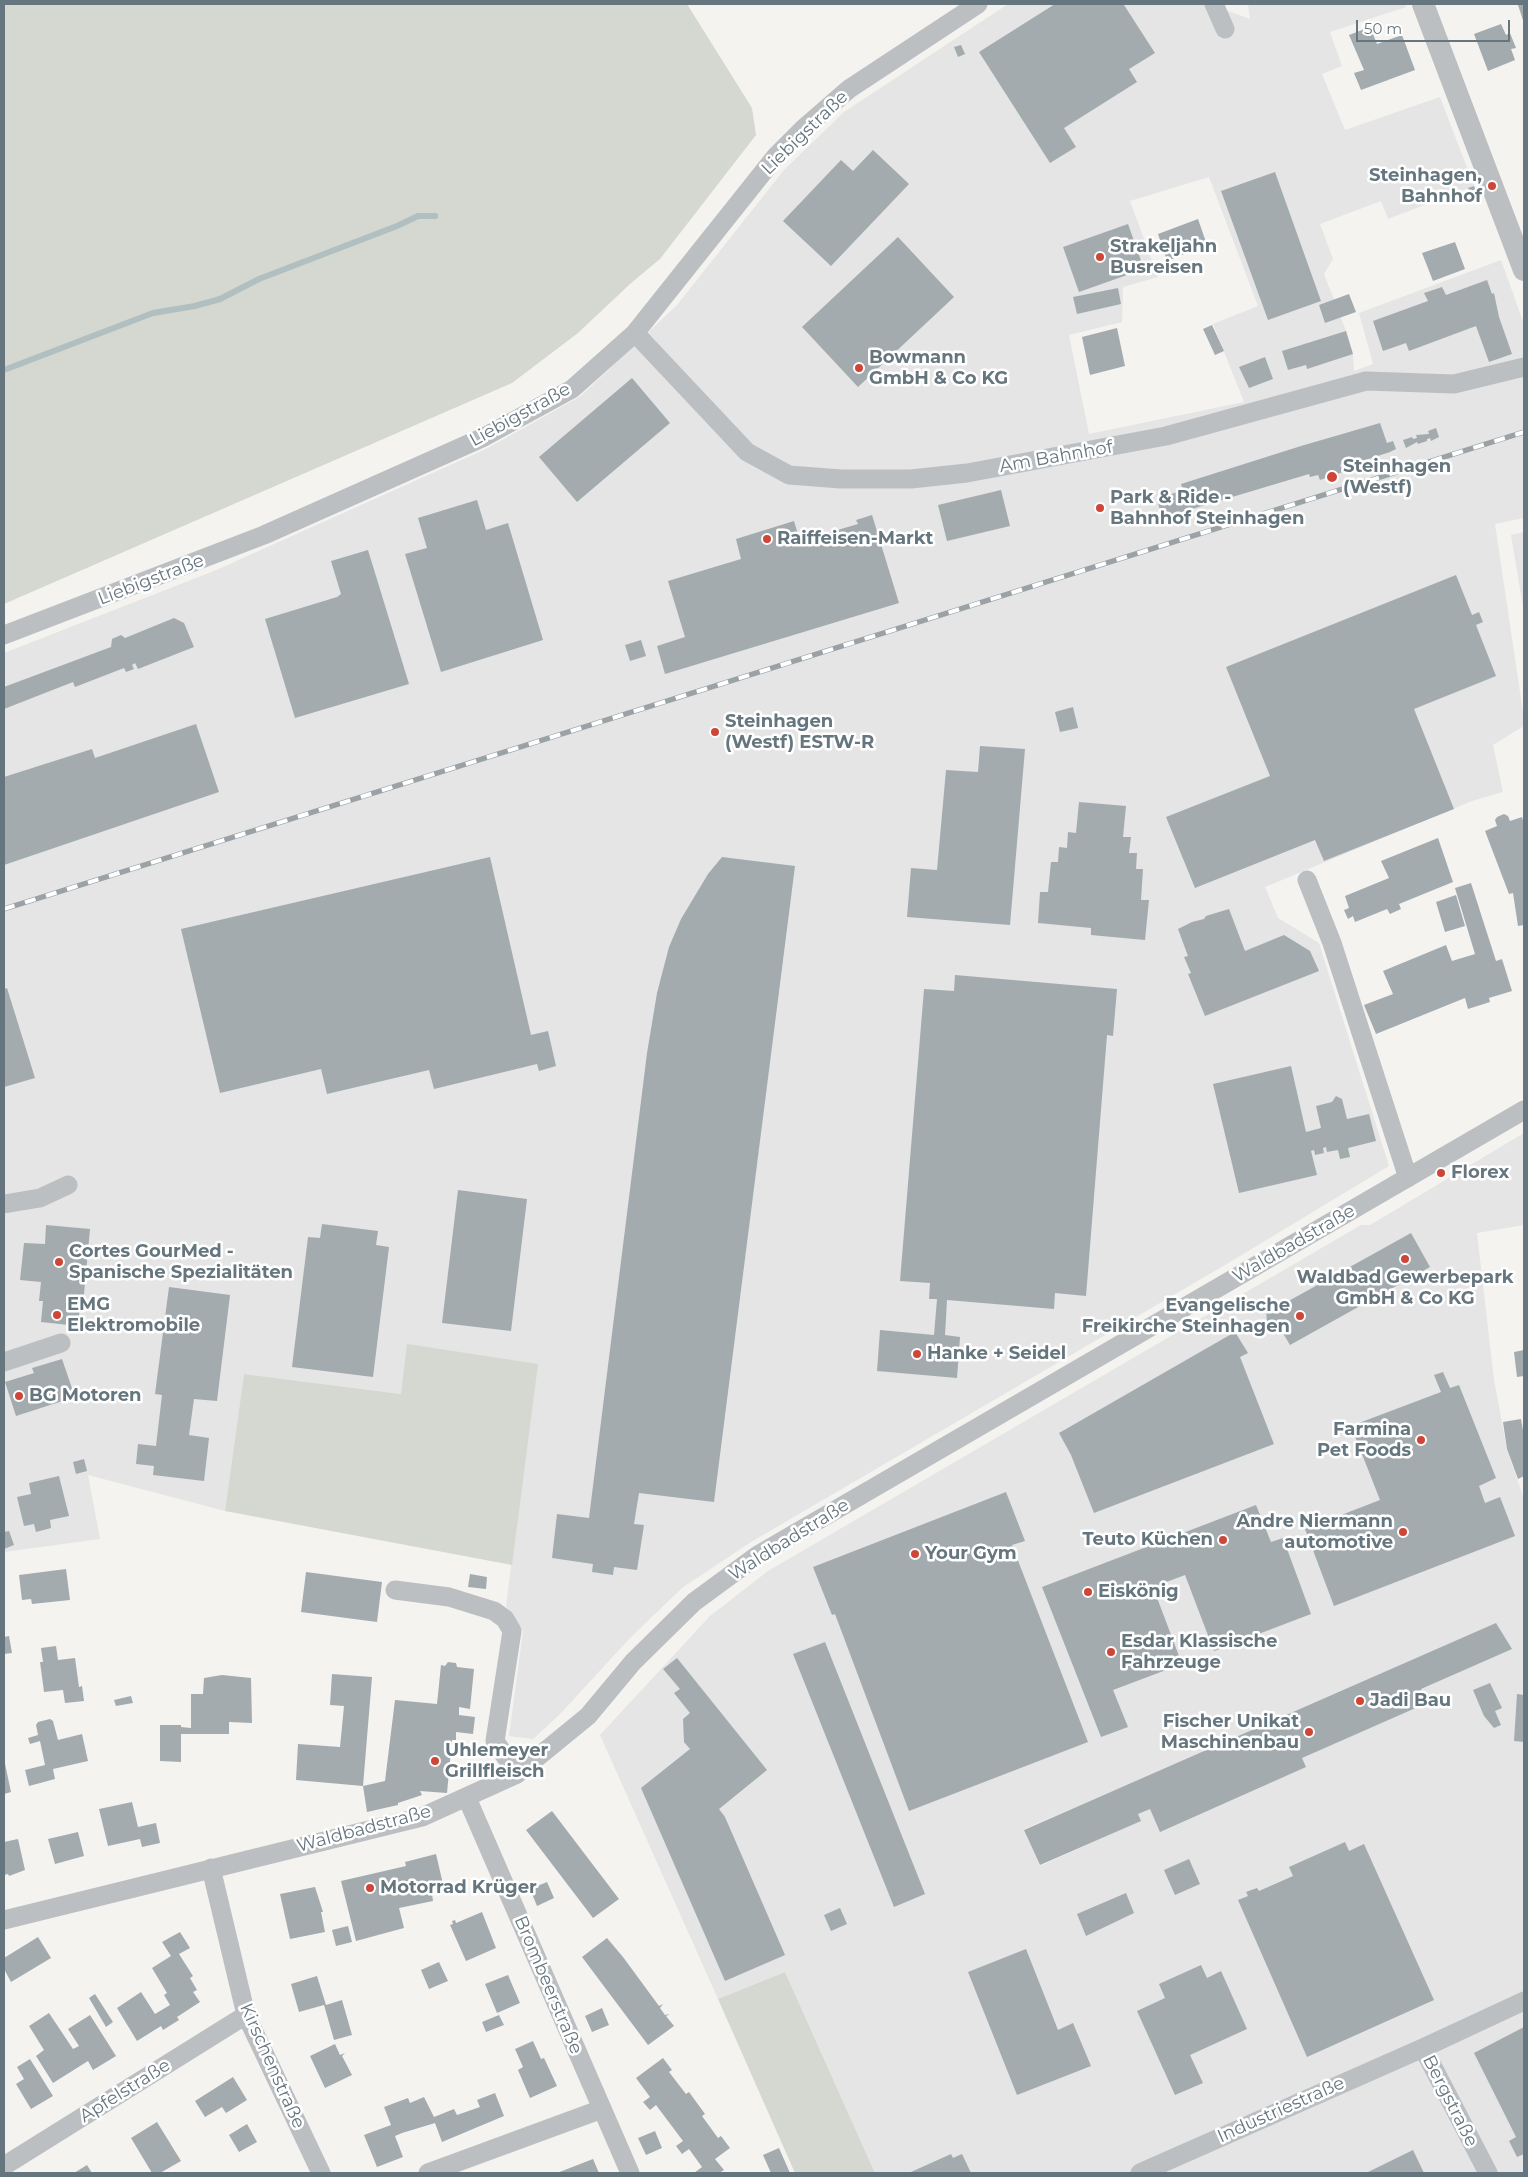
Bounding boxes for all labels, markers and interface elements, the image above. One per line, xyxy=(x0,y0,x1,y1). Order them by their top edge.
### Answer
scale bar xyxy=(1358,10,1512,42)
text: 50 m xyxy=(1364,19,1402,38)
street label: Liebigstraße xyxy=(757,86,853,180)
place label: Steinhagen, Bahnhof xyxy=(1369,165,1482,208)
marker: Steinhagen, Bahnhof xyxy=(1486,180,1498,192)
place label: Strakeljahn Busreisen xyxy=(1110,236,1217,278)
marker: Strakeljahn Busreisen xyxy=(1094,251,1106,263)
place label: Bowmann GmbH & Co KG xyxy=(869,347,1008,389)
marker: Bowmann GmbH & Co KG xyxy=(853,362,865,374)
street label: Liebigstraße xyxy=(466,378,574,452)
street label: Am Bahnhof xyxy=(998,436,1114,478)
place label: Steinhagen (Westf) xyxy=(1343,456,1451,498)
marker: Steinhagen (Westf) xyxy=(1325,470,1339,484)
place label: Park & Ride - Bahnhof Steinhagen xyxy=(1110,487,1304,530)
marker: Park & Ride - Bahnhof Steinhagen xyxy=(1094,502,1106,514)
place label: Raiffeisen-Markt xyxy=(777,528,933,550)
marker: Raiffeisen-Markt xyxy=(761,533,773,545)
street label: Liebigstraße xyxy=(95,550,207,610)
place label: Steinhagen (Westf) ESTW-R xyxy=(725,711,874,754)
marker: Steinhagen (Westf) ESTW-R xyxy=(709,726,721,738)
place label: Florex xyxy=(1451,1162,1509,1184)
marker: Florex xyxy=(1435,1167,1447,1179)
street label: Waldbadstraße xyxy=(1229,1200,1359,1288)
place label: Cortes GourMed - Spanische Spezialitäten xyxy=(69,1241,293,1284)
marker: Waldbad Gewerbepark GmbH & Co KG xyxy=(1399,1253,1411,1265)
marker: Cortes GourMed - Spanische Spezialitäten xyxy=(53,1256,65,1268)
place label: Waldbad Gewerbepark GmbH & Co KG xyxy=(1296,1267,1514,1310)
place label: EMG Elektromobile xyxy=(67,1294,200,1336)
place label: Evangelische Freikirche Steinhagen xyxy=(1082,1295,1290,1338)
marker: EMG Elektromobile xyxy=(51,1309,63,1321)
marker: Evangelische Freikirche Steinhagen xyxy=(1294,1310,1306,1322)
place label: Hanke + Seidel xyxy=(927,1343,1066,1365)
marker: Hanke + Seidel xyxy=(911,1348,923,1360)
place label: BG Motoren xyxy=(29,1385,141,1407)
marker: BG Motoren xyxy=(13,1390,25,1402)
place label: Farmina Pet Foods xyxy=(1317,1419,1411,1462)
marker: Farmina Pet Foods xyxy=(1415,1434,1427,1446)
street label: Waldbadstraße xyxy=(725,1494,853,1586)
place label: Andre Niermann automotive xyxy=(1236,1511,1393,1554)
marker: Andre Niermann automotive xyxy=(1397,1526,1409,1538)
place label: Teuto Küchen xyxy=(1082,1529,1213,1551)
marker: Teuto Küchen xyxy=(1217,1534,1229,1546)
place label: Your Gym xyxy=(925,1543,1017,1565)
marker: Your Gym xyxy=(909,1548,921,1560)
place label: Eiskönig xyxy=(1098,1581,1179,1603)
marker: Eiskönig xyxy=(1082,1586,1094,1598)
place label: Esdar Klassische Fahrzeuge xyxy=(1121,1631,1277,1674)
marker: Esdar Klassische Fahrzeuge xyxy=(1105,1646,1117,1658)
place label: Jadi Bau xyxy=(1370,1690,1451,1712)
marker: Jadi Bau xyxy=(1354,1695,1366,1707)
place label: Fischer Unikat Maschinenbau xyxy=(1161,1711,1299,1754)
marker: Fischer Unikat Maschinenbau xyxy=(1303,1726,1315,1738)
place label: Uhlemeyer Grillfleisch xyxy=(445,1740,548,1782)
marker: Uhlemeyer Grillfleisch xyxy=(429,1755,441,1767)
street label: Waldbadstraße xyxy=(295,1801,433,1857)
place label: Motorrad Krüger xyxy=(380,1877,537,1899)
marker: Motorrad Krüger xyxy=(364,1882,376,1894)
street label: Brombeerstraße xyxy=(509,1913,587,2057)
street label: Kirschenstraße xyxy=(235,2000,309,2132)
street label: Bergstraße xyxy=(1418,2052,1482,2150)
street label: Apfelstraße xyxy=(76,2055,174,2127)
street label: Industriestraße xyxy=(1214,2072,1348,2148)

